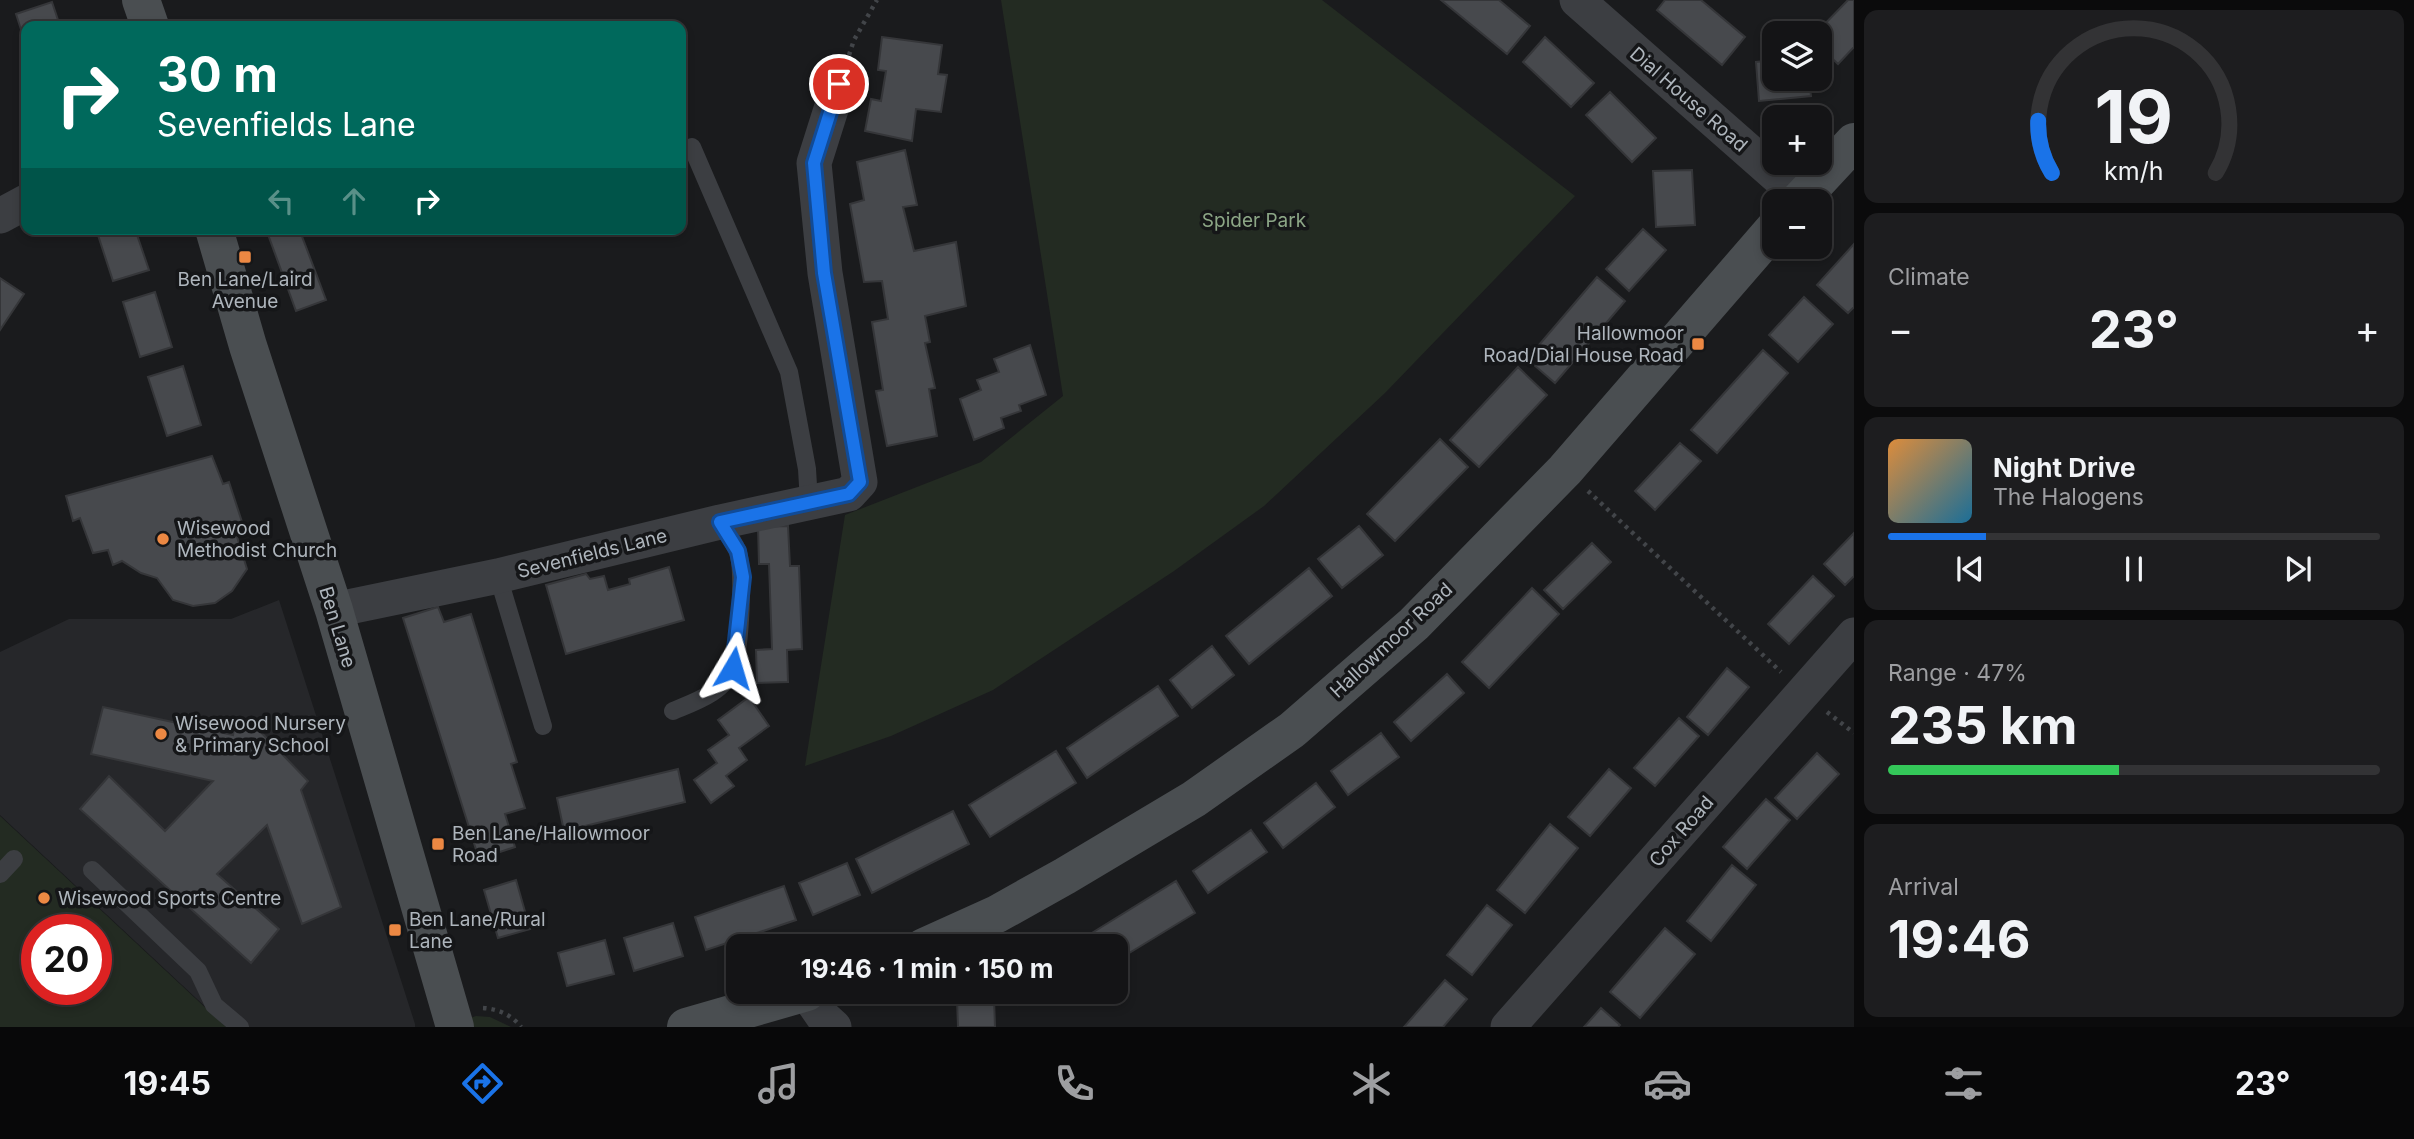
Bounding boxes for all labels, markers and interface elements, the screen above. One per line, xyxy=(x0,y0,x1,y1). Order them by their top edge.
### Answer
map controls xyxy=(1762,21,1832,259)
button: layers xyxy=(1762,21,1832,91)
street label: Dial House Road xyxy=(1625,42,1752,157)
text: 30 m xyxy=(157,45,278,104)
icon: right xyxy=(42,49,133,140)
pin xyxy=(809,54,869,114)
icon: arrive xyxy=(820,65,858,103)
text: 19 xyxy=(2095,72,2173,161)
text: Sevenfields Lane xyxy=(157,105,416,144)
button: + xyxy=(1762,105,1832,175)
text: km/h xyxy=(2104,156,2164,186)
icon: left xyxy=(262,182,300,220)
icon: ahead xyxy=(335,182,373,220)
icon: right xyxy=(408,182,446,220)
button: − xyxy=(1762,189,1832,259)
park label: Spider Park xyxy=(1202,209,1307,232)
marker: Ben Lane/Laird Avenue xyxy=(237,249,253,265)
text: Climate xyxy=(1888,263,1970,291)
place label: Ben Lane/Laird Avenue xyxy=(177,268,313,313)
text: 23° xyxy=(2089,298,2179,361)
text: − xyxy=(1888,306,1913,352)
text: + xyxy=(2355,306,2380,352)
place label: Hallowmoor Road/Dial House Road xyxy=(1483,322,1684,367)
marker: Hallowmoor Road/Dial House Road xyxy=(1690,336,1706,352)
text: Night Drive xyxy=(1993,452,2135,483)
text: The Halogens xyxy=(1993,483,2144,511)
place label: Wisewood Methodist Church xyxy=(177,517,337,562)
street label: Sevenfields Lane xyxy=(515,524,669,583)
marker: Wisewood Methodist Church xyxy=(155,531,171,547)
icon: previous xyxy=(1951,550,1989,588)
icon: pause xyxy=(2115,550,2153,588)
icon: next xyxy=(2279,550,2317,588)
street label: Hallowmoor Road xyxy=(1326,578,1457,703)
street label: Ben Lane xyxy=(314,584,361,671)
position arrow xyxy=(696,631,770,705)
text: Range · 47% xyxy=(1888,659,2027,687)
text: 235 km xyxy=(1888,694,2078,757)
place label: Wisewood Nursery & Primary School xyxy=(175,712,346,757)
marker: Wisewood Nursery & Primary School xyxy=(153,726,169,742)
street label: Cox Road xyxy=(1644,791,1718,871)
place label: Ben Lane/Hallowmoor Road xyxy=(452,822,650,867)
marker: Ben Lane/Hallowmoor Road xyxy=(430,836,446,852)
text: Arrival xyxy=(1888,873,1959,901)
place label: Wisewood Sports Centre xyxy=(58,887,281,910)
marker: Wisewood Sports Centre xyxy=(36,890,52,906)
place label: Ben Lane/Rural Lane xyxy=(409,908,546,953)
text: 19:46 xyxy=(1888,908,2031,971)
speed limit sign: 20 xyxy=(21,914,112,1005)
marker: Ben Lane/Rural Lane xyxy=(387,922,403,938)
text: 19:46 · 1 min · 150 m xyxy=(801,953,1053,984)
icon: directions xyxy=(458,1059,507,1108)
icon: music xyxy=(754,1059,803,1108)
icon: phone xyxy=(1050,1059,1099,1108)
icon: climate xyxy=(1347,1059,1396,1108)
icon: car xyxy=(1643,1059,1692,1108)
icon: filters xyxy=(1939,1059,1988,1108)
text: 19:45 xyxy=(124,1064,211,1103)
text: 23° xyxy=(2235,1064,2290,1103)

